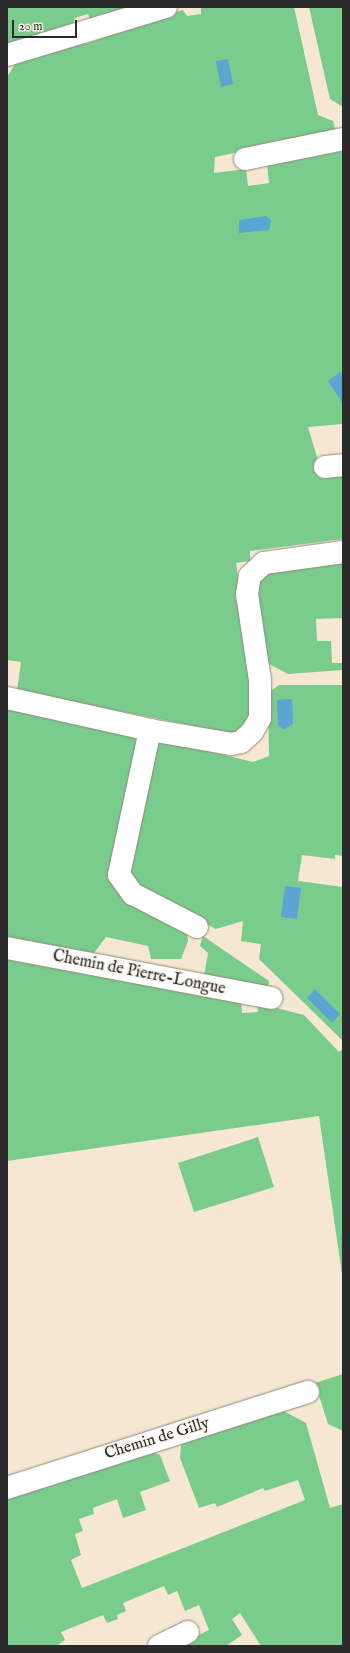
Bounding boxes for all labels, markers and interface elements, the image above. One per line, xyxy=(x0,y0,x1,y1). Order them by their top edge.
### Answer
scale bar xyxy=(14,12,79,38)
text: 20 m xyxy=(19,19,42,34)
street label: Chemin de Pierre-Longue xyxy=(51,947,227,999)
street label: Chemin de Gilly xyxy=(102,1414,212,1464)

